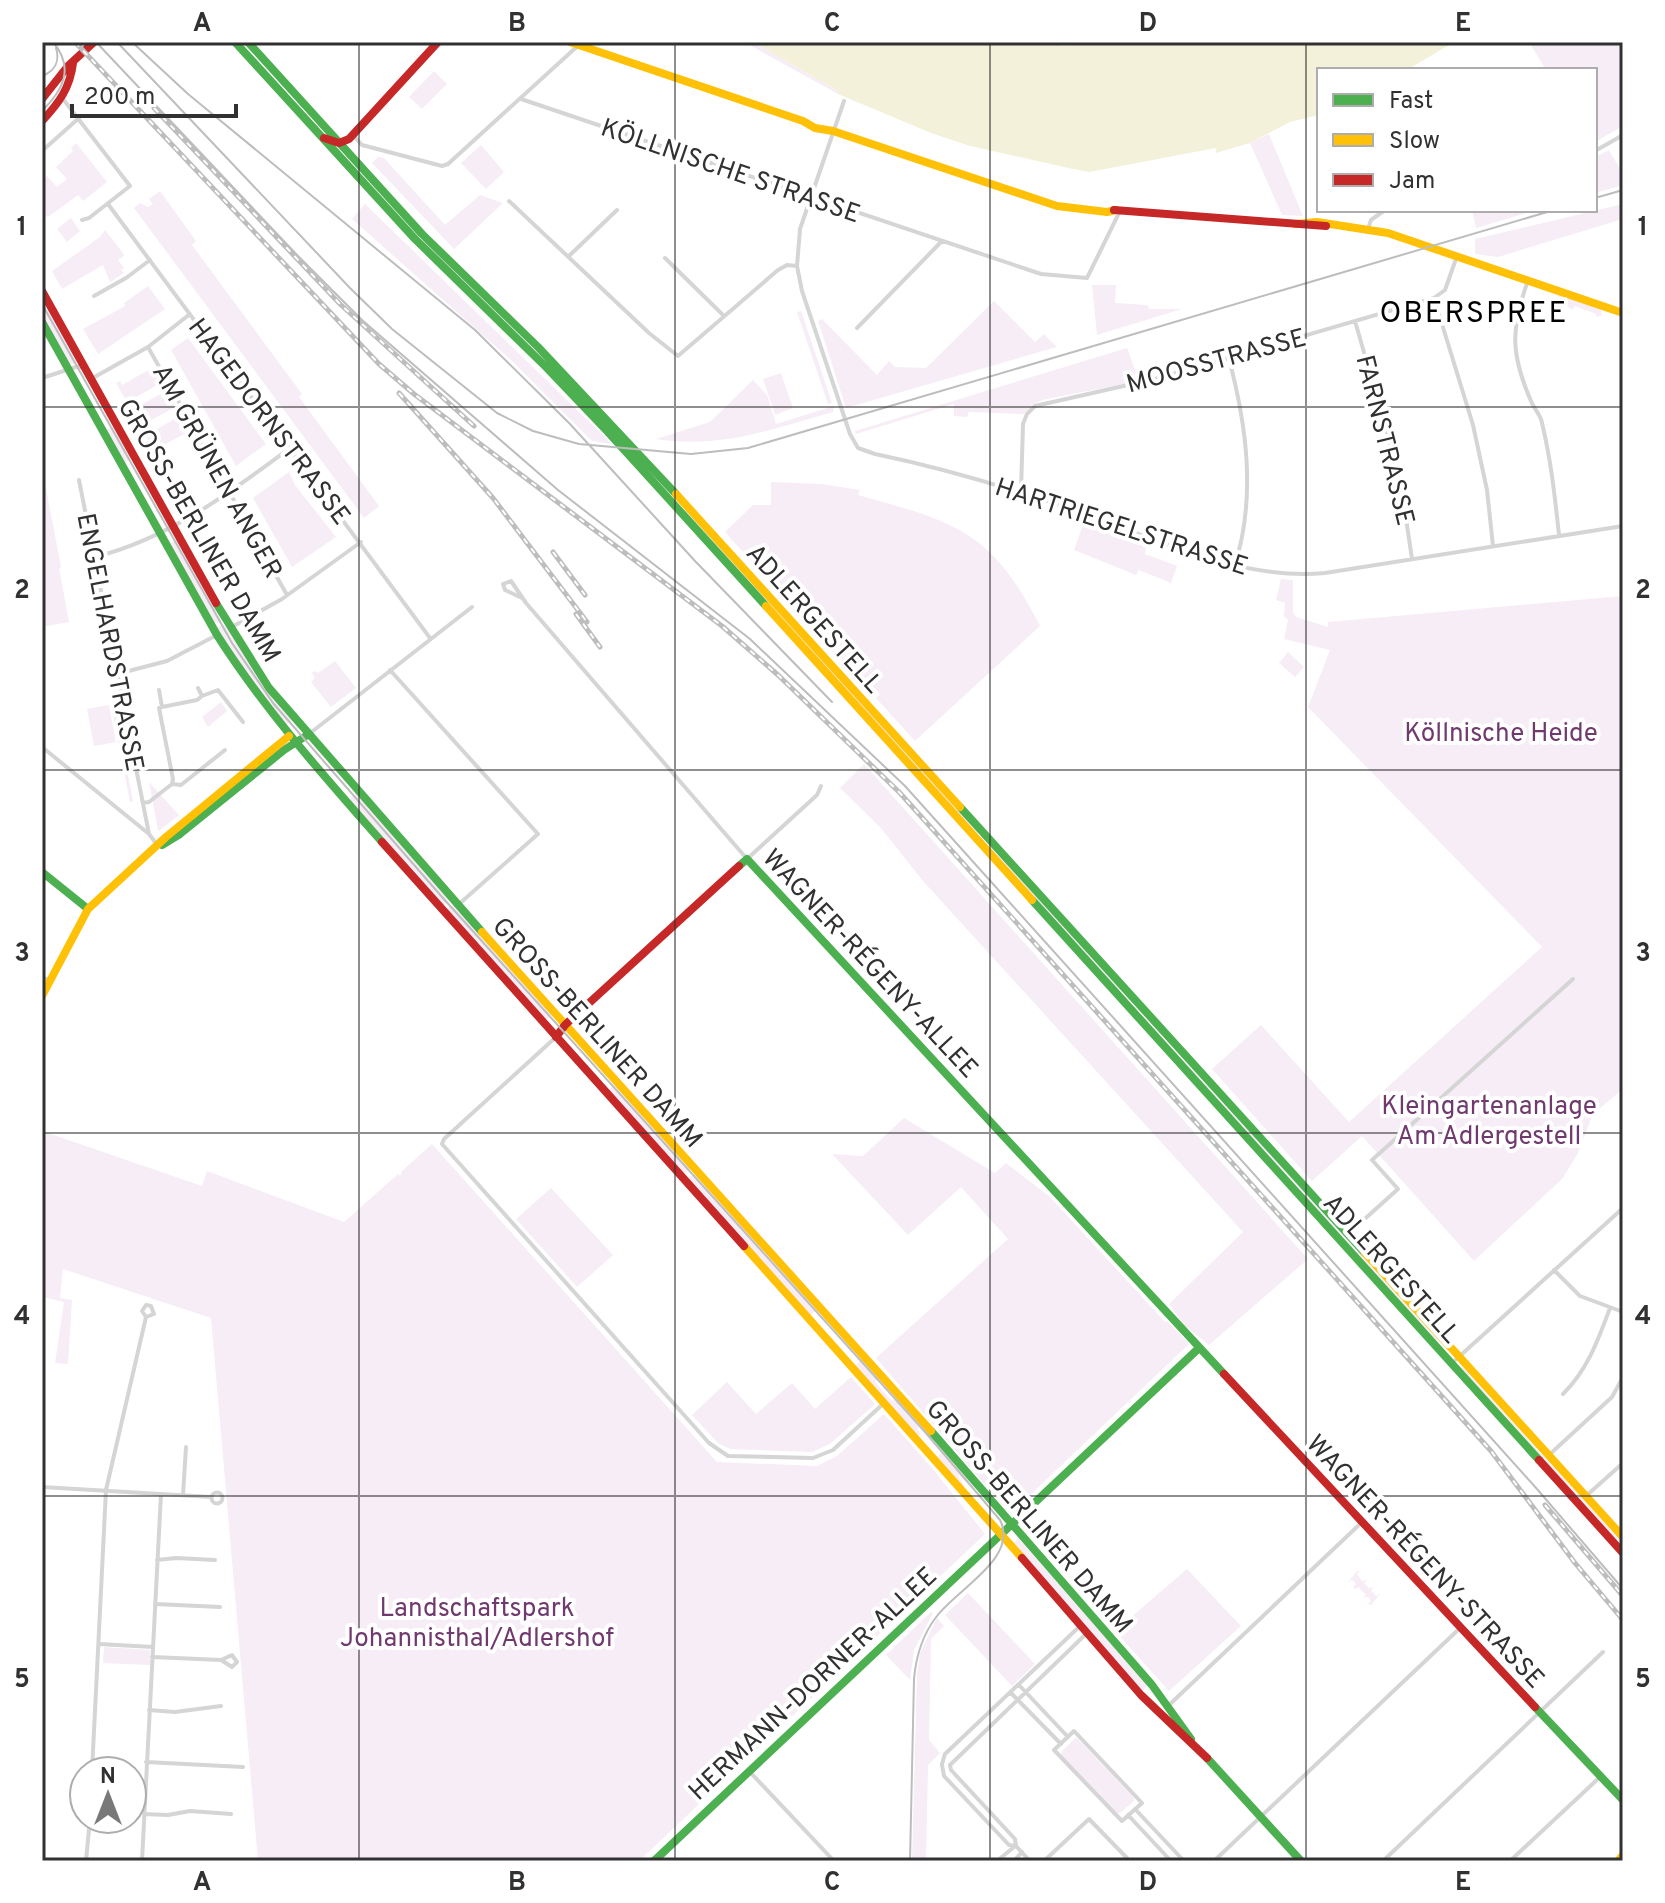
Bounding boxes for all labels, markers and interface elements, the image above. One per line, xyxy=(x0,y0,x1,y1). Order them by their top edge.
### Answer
text: A xyxy=(193,8,211,41)
text: B xyxy=(508,8,526,41)
text: C xyxy=(824,8,840,41)
text: D xyxy=(1139,8,1157,41)
text: E xyxy=(1455,8,1471,41)
scale bar xyxy=(72,68,236,118)
legend xyxy=(1317,68,1597,212)
text: 200 m xyxy=(84,83,155,113)
text: Fast xyxy=(1389,87,1433,117)
street label: KÖLLNISCHE STRASSE xyxy=(596,111,865,232)
text: Slow xyxy=(1389,127,1440,157)
text: Jam xyxy=(1389,167,1435,197)
text: 1 xyxy=(17,212,27,245)
text: 1 xyxy=(1638,212,1648,245)
district label: OBERSPREE xyxy=(1379,296,1569,333)
street label: HAGEDORNSTRASSE xyxy=(179,313,357,532)
street label: MOOSSTRASSE xyxy=(1123,323,1310,402)
street label: FARNSTRASSE xyxy=(1346,352,1421,529)
street label: AM GRÜNEN ANGER xyxy=(143,359,289,585)
street label: GROSS-BERLINER DAMM xyxy=(109,393,287,669)
street label: HARTRIEGELSTRASSE xyxy=(991,472,1252,585)
street label: ENGELHARDSTRASSE xyxy=(67,511,150,774)
street label: ADLERGESTELL xyxy=(737,538,889,701)
text: 2 xyxy=(14,575,30,608)
text: 2 xyxy=(1635,575,1651,608)
park label: Köllnische Heide xyxy=(1404,718,1598,751)
street label: WAGNER-RÉGENY-ALLEE xyxy=(754,842,986,1086)
street label: GROSS-BERLINER DAMM xyxy=(484,911,709,1156)
text: 3 xyxy=(14,938,30,971)
text: 3 xyxy=(1635,938,1651,971)
park label: Kleingartenanlage Am Adlergestell xyxy=(1381,1091,1597,1154)
street label: ADLERGESTELL xyxy=(1314,1188,1466,1351)
text: 4 xyxy=(14,1301,30,1334)
text: 4 xyxy=(1635,1301,1651,1334)
street label: GROSS-BERLINER DAMM xyxy=(917,1394,1139,1641)
street label: WAGNER-RÉGENY-STRASSE xyxy=(1298,1428,1552,1696)
street label: HERMANN-DORNER-ALLEE xyxy=(682,1561,945,1809)
park label: Landschaftspark Johannisthal/Adlershof xyxy=(340,1593,614,1656)
text: 5 xyxy=(14,1664,30,1697)
text: 5 xyxy=(1635,1664,1651,1697)
north arrow xyxy=(68,1755,148,1835)
text: N xyxy=(100,1764,116,1791)
text: A xyxy=(193,1867,211,1900)
text: B xyxy=(508,1867,526,1900)
text: C xyxy=(824,1867,840,1900)
text: D xyxy=(1139,1867,1157,1900)
text: E xyxy=(1455,1867,1471,1900)

